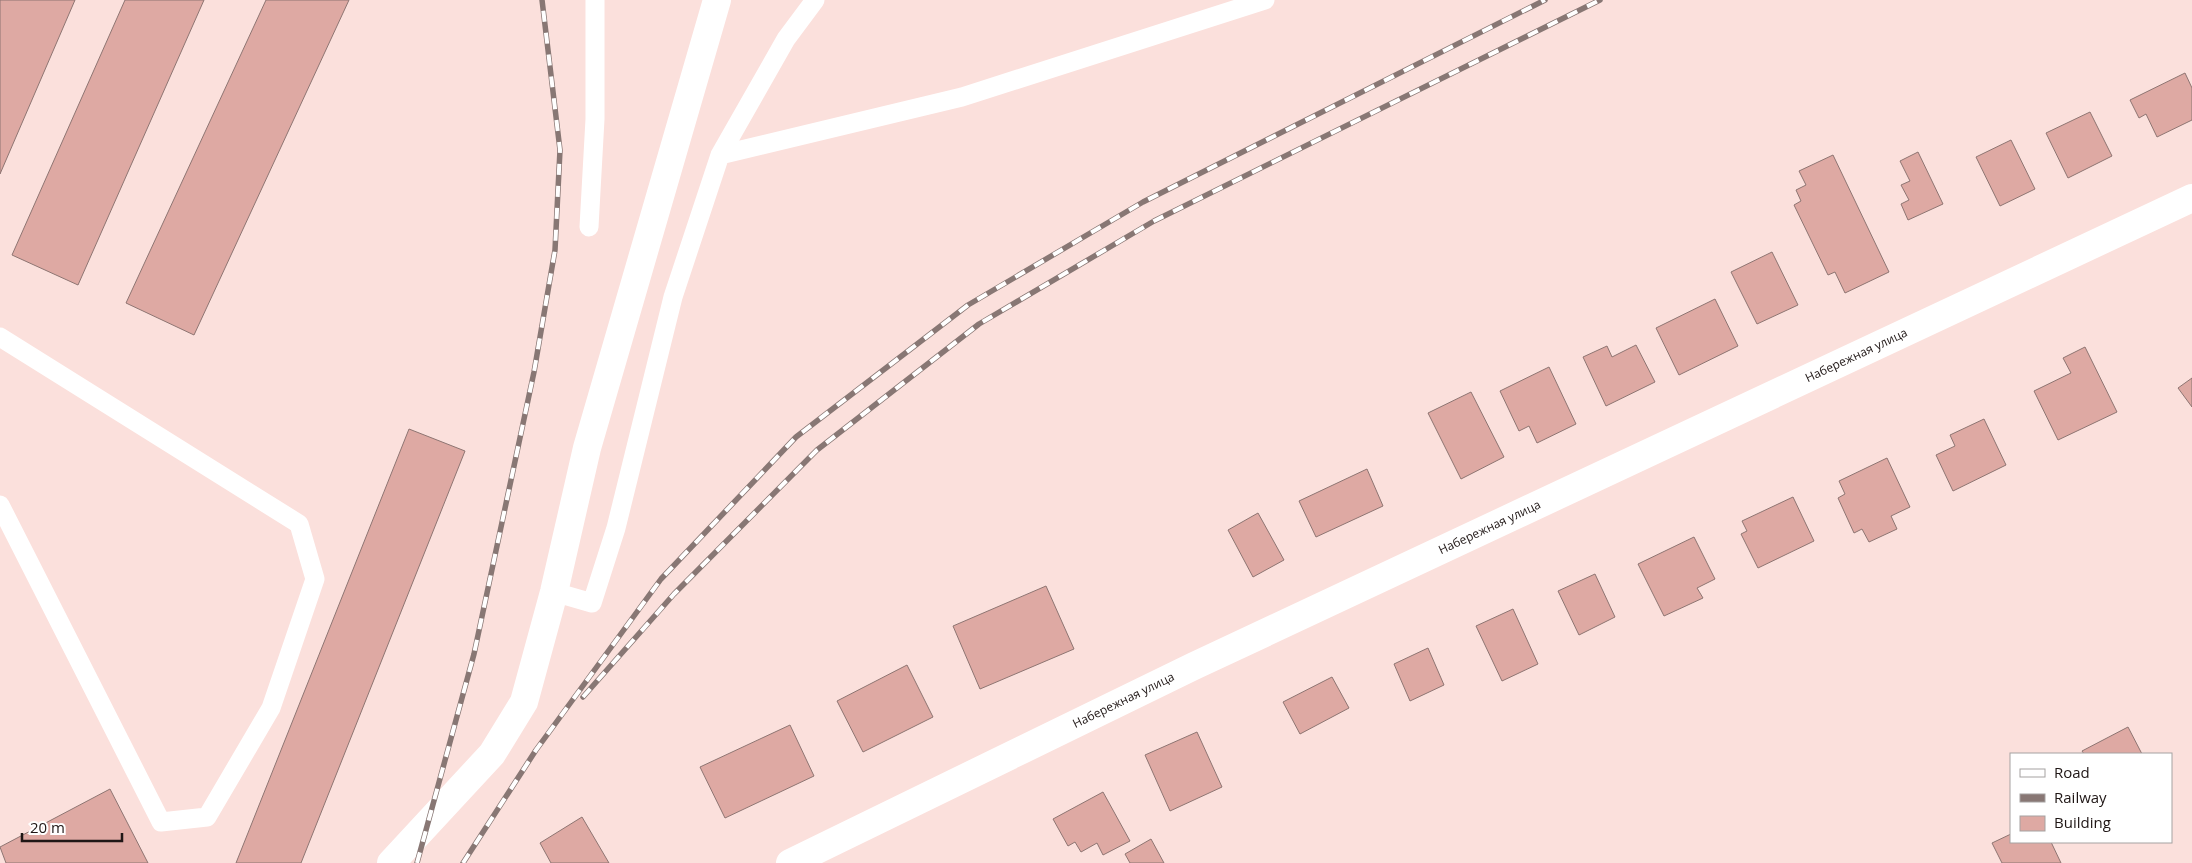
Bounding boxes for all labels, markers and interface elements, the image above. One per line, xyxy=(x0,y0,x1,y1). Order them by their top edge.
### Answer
street label: Набережная улица xyxy=(1802,324,1910,386)
street label: Набережная улица xyxy=(1436,496,1543,558)
street label: Набережная улица xyxy=(1070,668,1177,732)
legend xyxy=(2010,753,2172,843)
text: Road xyxy=(2054,762,2090,782)
text: Railway xyxy=(2054,787,2107,807)
scale bar xyxy=(22,810,122,842)
text: Building xyxy=(2054,812,2111,832)
text: 20 m xyxy=(30,817,65,837)

